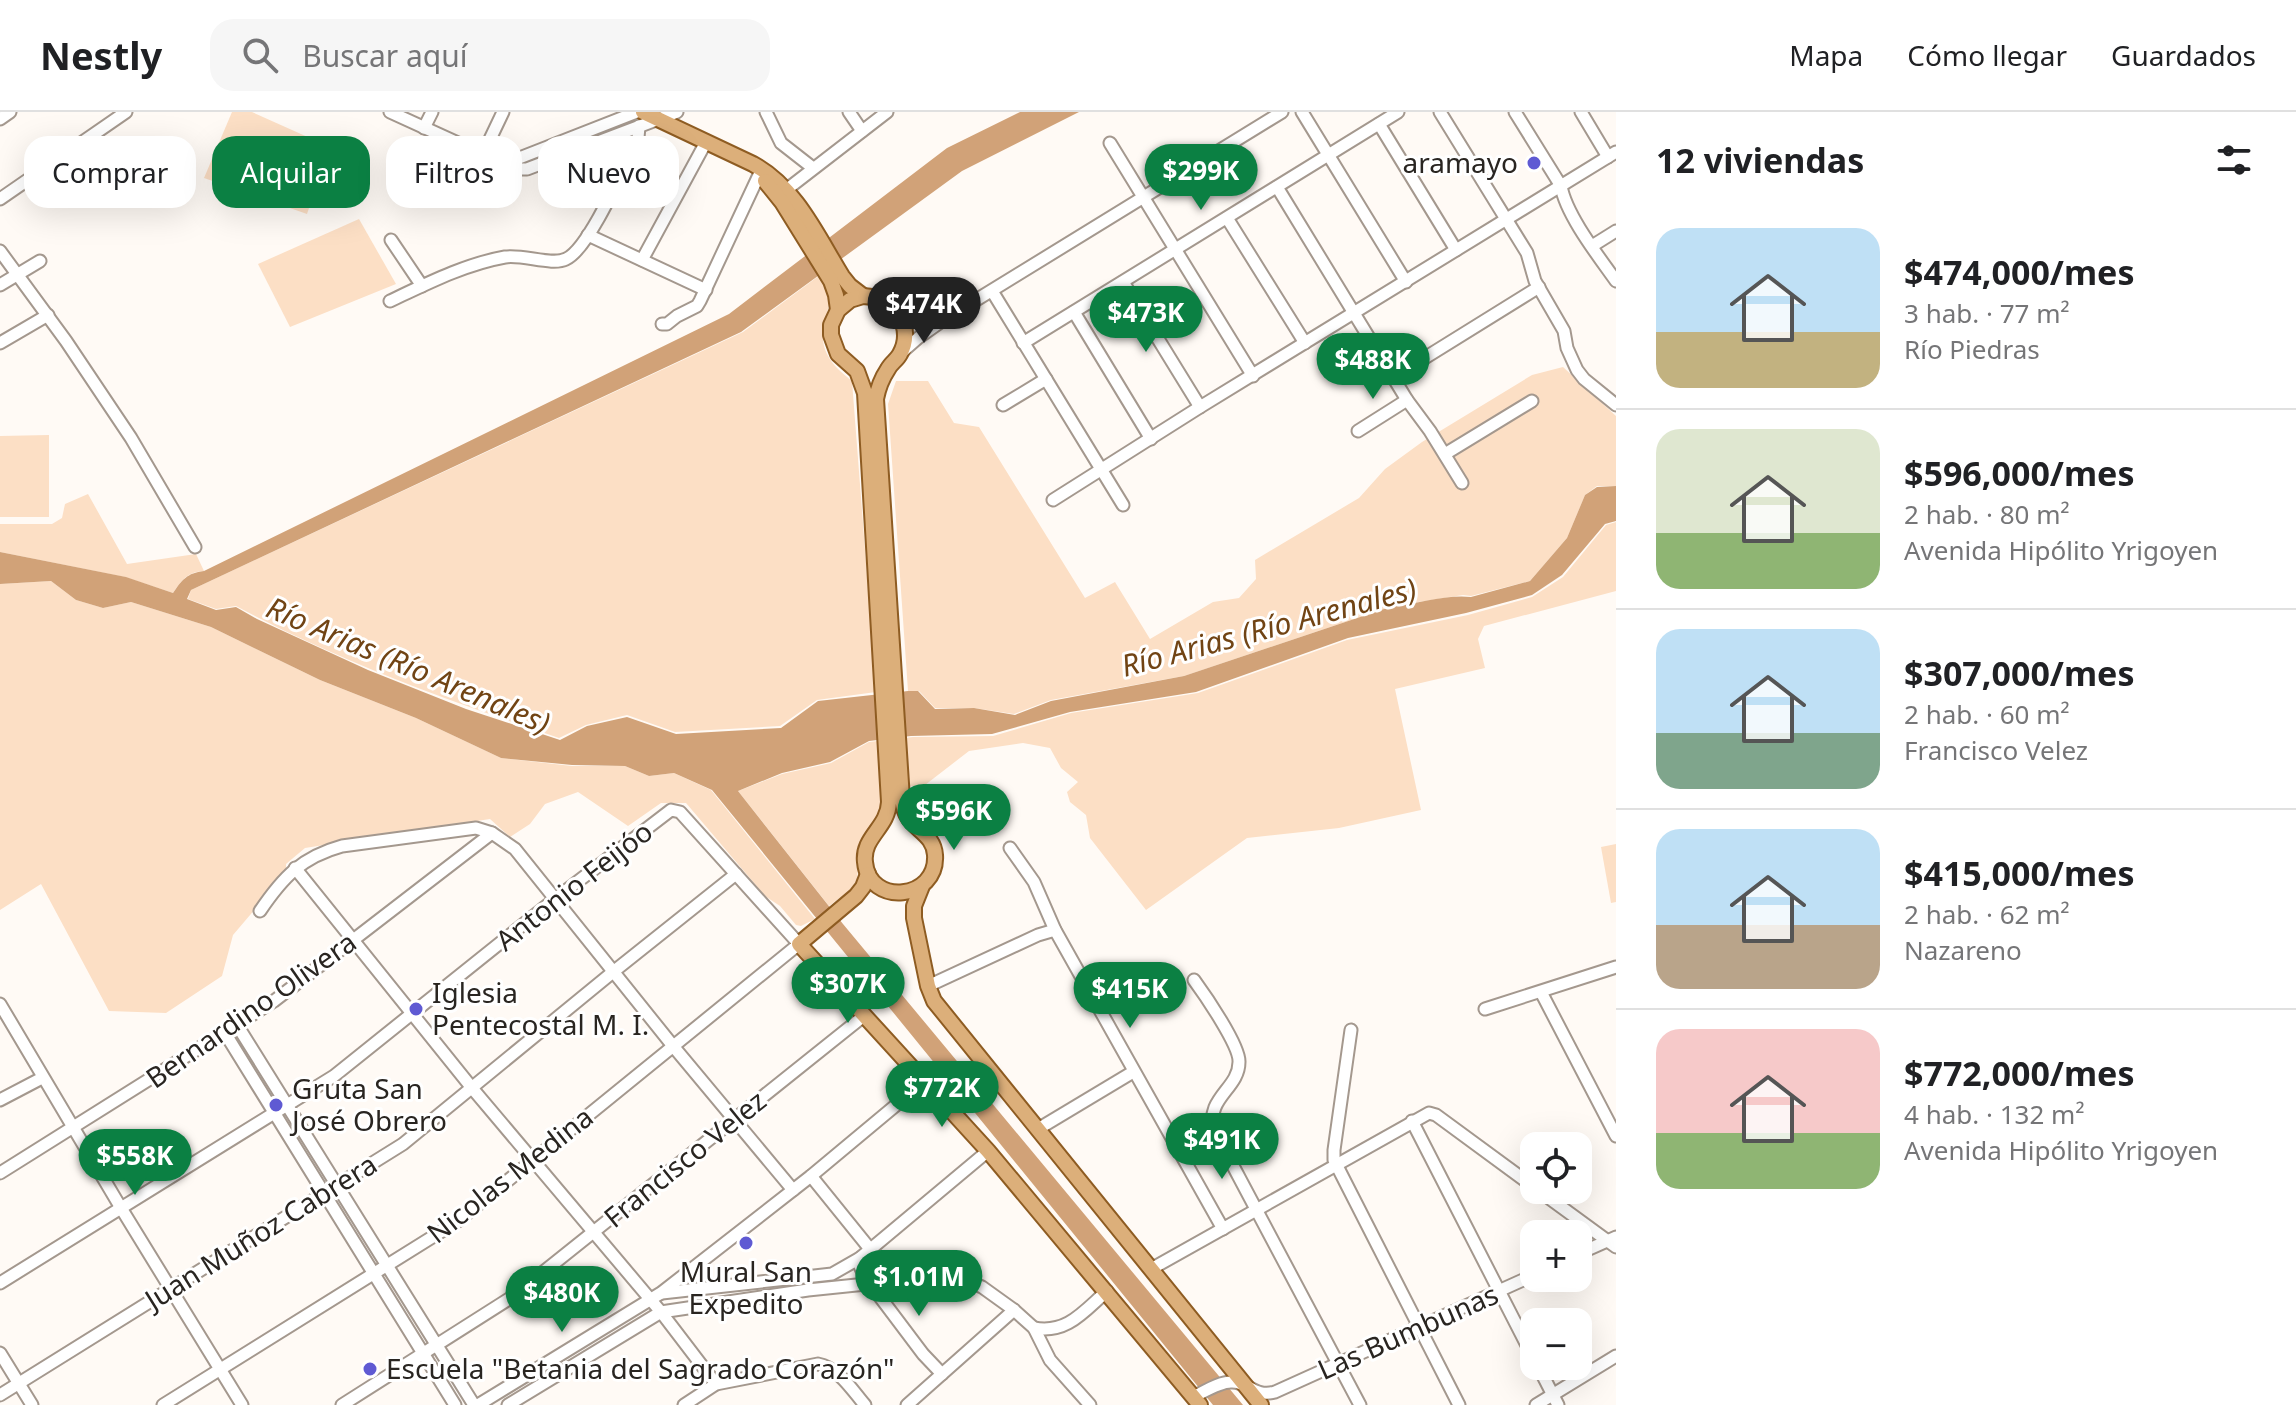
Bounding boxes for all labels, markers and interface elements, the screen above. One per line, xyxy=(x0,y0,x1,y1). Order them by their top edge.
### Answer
search box xyxy=(210,19,770,91)
text: Nestly xyxy=(40,29,162,81)
icon: search xyxy=(238,33,282,77)
text: Buscar aquí xyxy=(302,35,468,76)
text: Mapa xyxy=(1789,36,1863,74)
text: Cómo llegar xyxy=(1907,36,2067,74)
text: Guardados xyxy=(2111,36,2256,74)
chip: Comprar xyxy=(24,136,196,208)
chip: Alquilar xyxy=(212,136,370,208)
chip: Filtros xyxy=(386,136,522,208)
chip: Nuevo xyxy=(538,136,679,208)
text: 12 viviendas xyxy=(1656,137,1864,183)
icon: filters xyxy=(2212,138,2256,182)
place label: aramayo xyxy=(1402,143,1518,181)
pin: $299K xyxy=(1145,144,1257,212)
text: $299K xyxy=(1163,152,1239,188)
marker: aramayo xyxy=(1525,154,1543,172)
text: $474,000/mes xyxy=(1904,249,2134,295)
icon: home xyxy=(1720,260,1816,356)
pin: $474K xyxy=(868,277,980,345)
text: $474K xyxy=(886,285,962,321)
pin: $473K xyxy=(1090,286,1202,354)
text: $473K xyxy=(1108,294,1184,330)
text: 3 hab. · 77 m² xyxy=(1904,295,2070,331)
text: Río Piedras xyxy=(1904,331,2040,367)
pin: $488K xyxy=(1317,333,1429,401)
text: $488K xyxy=(1335,341,1411,377)
text: $596,000/mes xyxy=(1904,450,2134,496)
icon: home xyxy=(1720,461,1816,557)
text: 2 hab. · 80 m² xyxy=(1904,496,2070,532)
text: Avenida Hipólito Yrigoyen xyxy=(1904,532,2218,568)
water label: Río Arias (Río Arenales) xyxy=(1116,567,1421,686)
water label: Río Arias (Río Arenales) xyxy=(261,586,557,743)
text: $307,000/mes xyxy=(1904,650,2134,696)
icon: home xyxy=(1720,661,1816,757)
text: 2 hab. · 60 m² xyxy=(1904,696,2070,732)
text: Francisco Velez xyxy=(1904,732,2088,768)
pin: $596K xyxy=(898,784,1010,852)
text: $596K xyxy=(916,792,992,828)
street label: Antonio Feijóo xyxy=(487,812,660,959)
text: $415,000/mes xyxy=(1904,850,2134,896)
icon: home xyxy=(1720,861,1816,957)
text: 2 hab. · 62 m² xyxy=(1904,896,2070,932)
street label: Bernardino Olivera xyxy=(138,922,363,1096)
text: Nazareno xyxy=(1904,932,2022,968)
pin: $307K xyxy=(792,957,904,1025)
pin: $415K xyxy=(1074,962,1186,1030)
text: $307K xyxy=(810,965,886,1001)
text: $415K xyxy=(1092,970,1168,1006)
place label: Iglesia Pentecostal M. I. xyxy=(432,973,649,1043)
marker: Iglesia Pentecostal M. I. xyxy=(407,1000,425,1018)
text: $772,000/mes xyxy=(1904,1050,2134,1096)
pin: $772K xyxy=(886,1061,998,1129)
icon: home xyxy=(1720,1061,1816,1157)
place label: Gruta San José Obrero xyxy=(289,1069,447,1139)
text: $772K xyxy=(904,1069,980,1105)
street label: Francisco Velez xyxy=(595,1081,773,1235)
marker: Gruta San José Obrero xyxy=(267,1096,285,1114)
text: 4 hab. · 132 m² xyxy=(1904,1096,2085,1132)
street label: Nicolas Medina xyxy=(418,1097,600,1251)
pin: $491K xyxy=(1166,1113,1278,1181)
text: $491K xyxy=(1184,1121,1260,1157)
pin: $558K xyxy=(79,1129,191,1197)
map controls xyxy=(1520,1132,1592,1380)
button: locate xyxy=(1520,1132,1592,1204)
text: Avenida Hipólito Yrigoyen xyxy=(1904,1132,2218,1168)
text: $558K xyxy=(97,1137,173,1173)
street label: Juan Muñoz Cabrera xyxy=(135,1144,384,1319)
button: + xyxy=(1520,1220,1592,1292)
marker: Mural San Expedito xyxy=(737,1234,755,1252)
pin: $1.01M xyxy=(854,1250,984,1318)
place label: Mural San Expedito xyxy=(680,1252,812,1322)
text: $1.01M xyxy=(873,1258,965,1294)
pin: $480K xyxy=(506,1266,618,1334)
text: $480K xyxy=(524,1274,600,1310)
street label: Las Bumbunas xyxy=(1311,1274,1504,1388)
button: − xyxy=(1520,1308,1592,1380)
place label: Escuela "Betania del Sagrado Corazón" xyxy=(386,1349,894,1387)
marker: Escuela "Betania del Sagrado Corazón" xyxy=(361,1360,379,1378)

